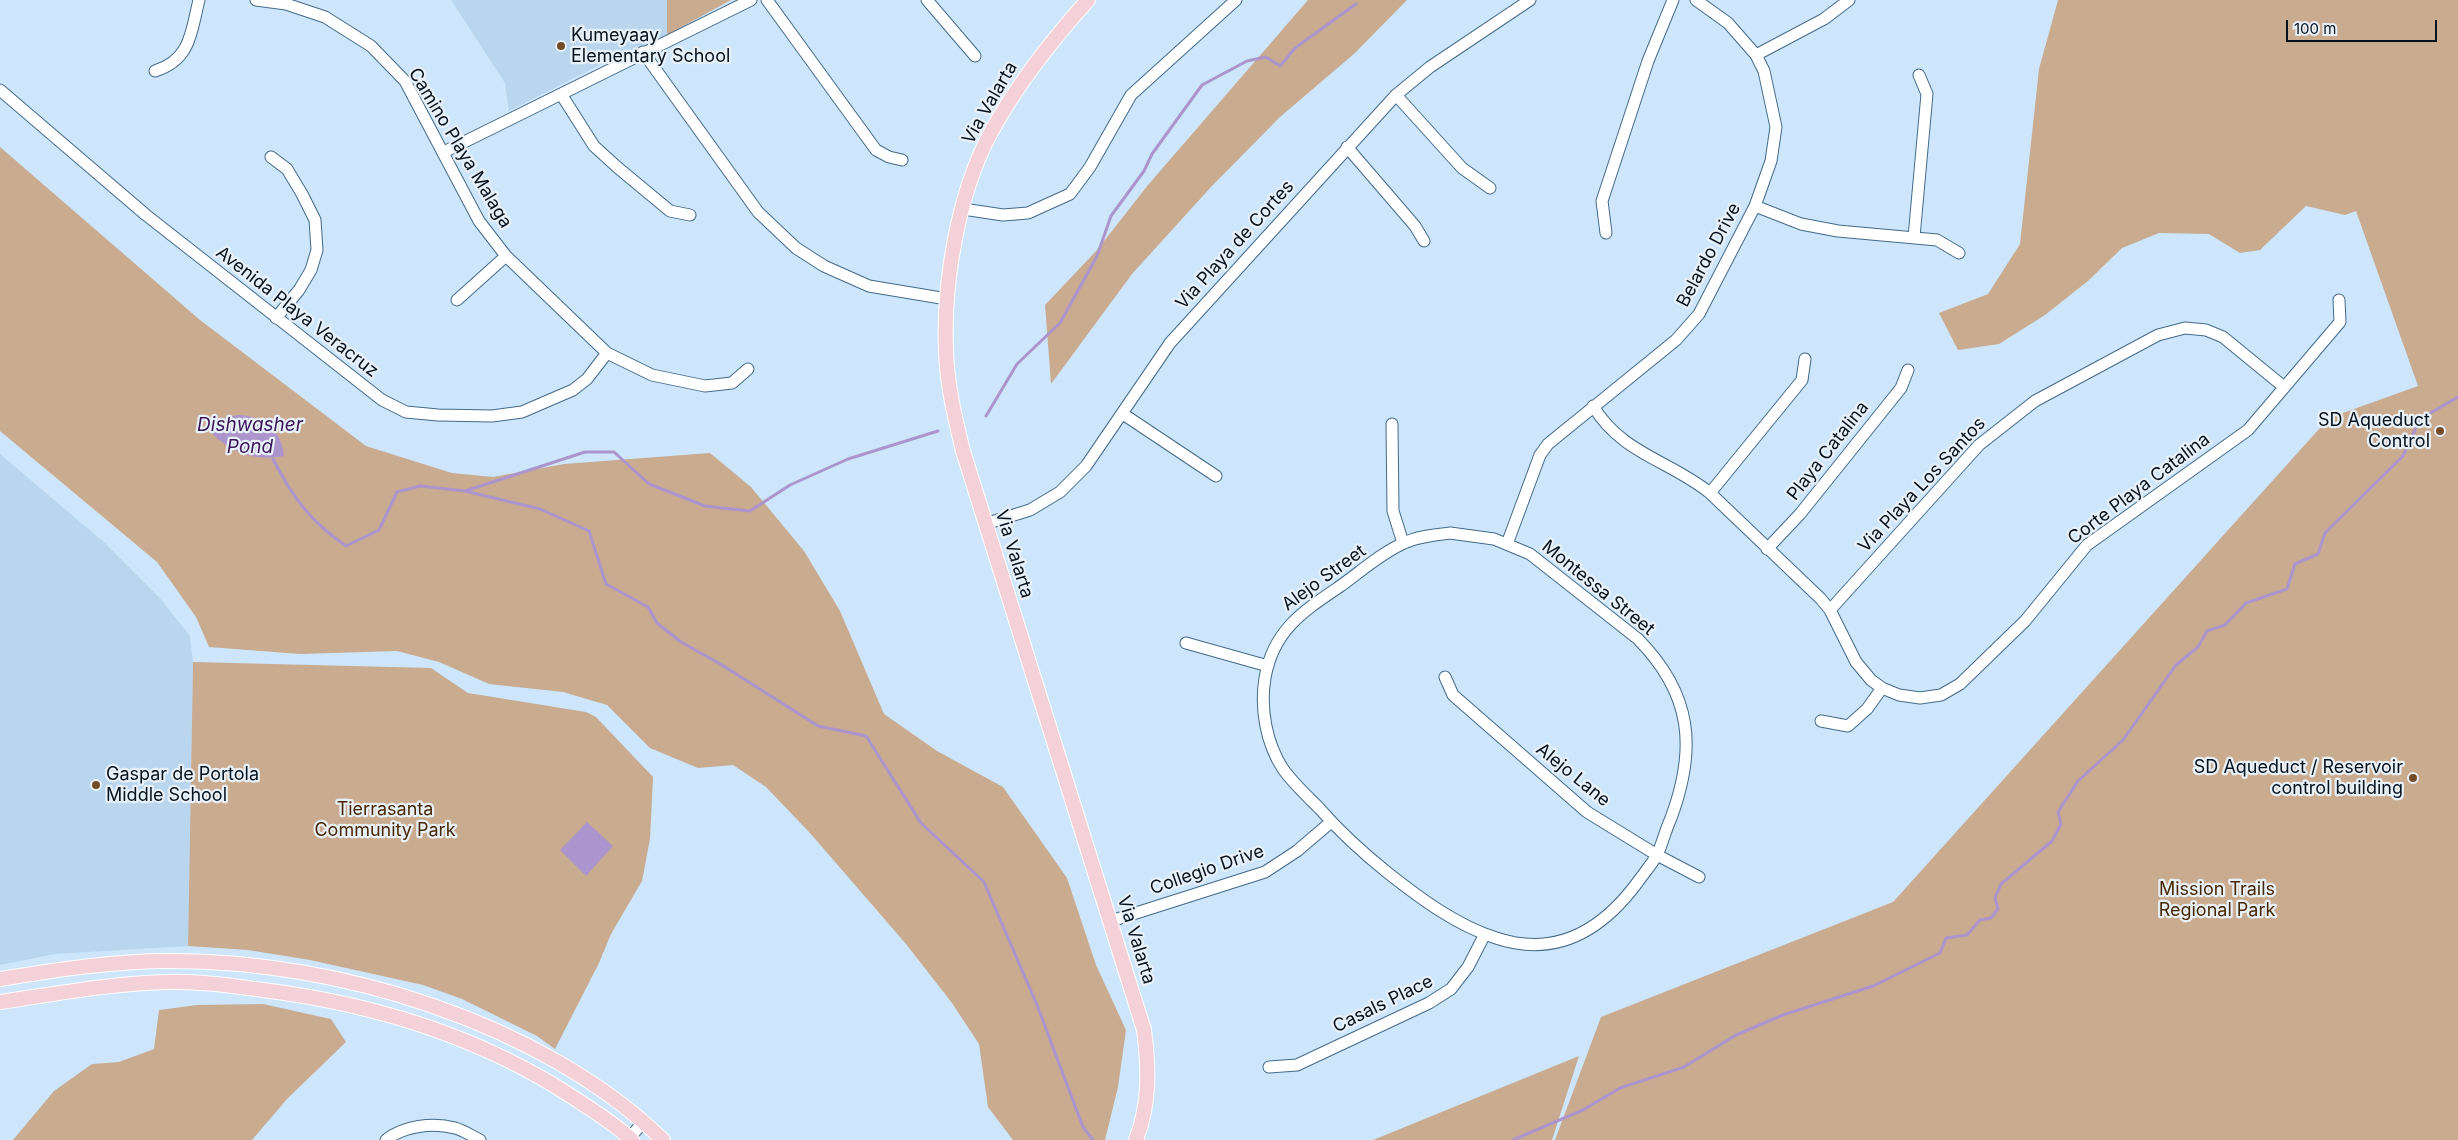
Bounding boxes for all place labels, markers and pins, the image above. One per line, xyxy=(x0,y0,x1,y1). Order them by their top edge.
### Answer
place label: Kumeyaay Elementary School xyxy=(571,25,730,68)
marker: Kumeyaay Elementary School xyxy=(555,40,567,52)
place label: SD Aqueduct Control xyxy=(2318,410,2430,452)
marker: SD Aqueduct Control xyxy=(2434,425,2446,437)
place label: SD Aqueduct / Reservoir control building xyxy=(2194,757,2403,800)
place label: Gaspar de Portola Middle School xyxy=(106,764,259,806)
marker: SD Aqueduct / Reservoir control building xyxy=(2407,772,2419,784)
marker: Gaspar de Portola Middle School xyxy=(90,779,102,791)

